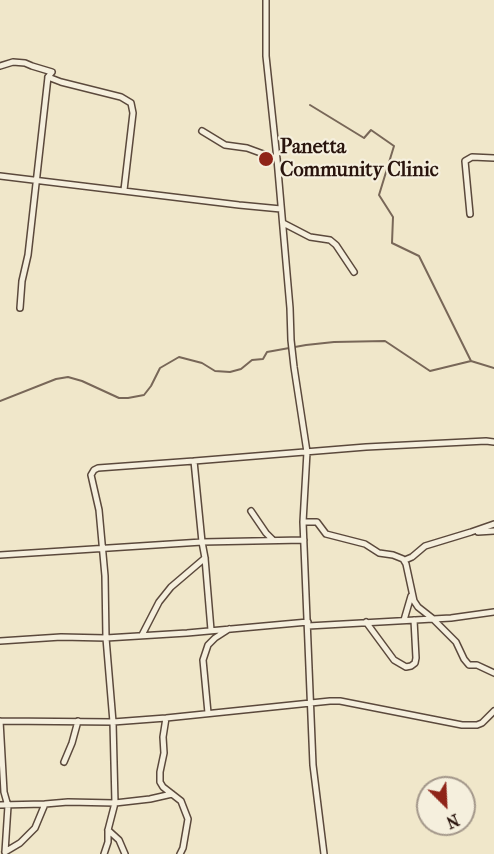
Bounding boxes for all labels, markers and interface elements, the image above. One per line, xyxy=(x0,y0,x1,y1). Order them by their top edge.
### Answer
place label: Panetta Community Clinic xyxy=(280,136,438,183)
marker: Panetta Community Clinic xyxy=(257,150,275,168)
north arrow xyxy=(416,776,476,836)
text: N xyxy=(443,810,462,832)

